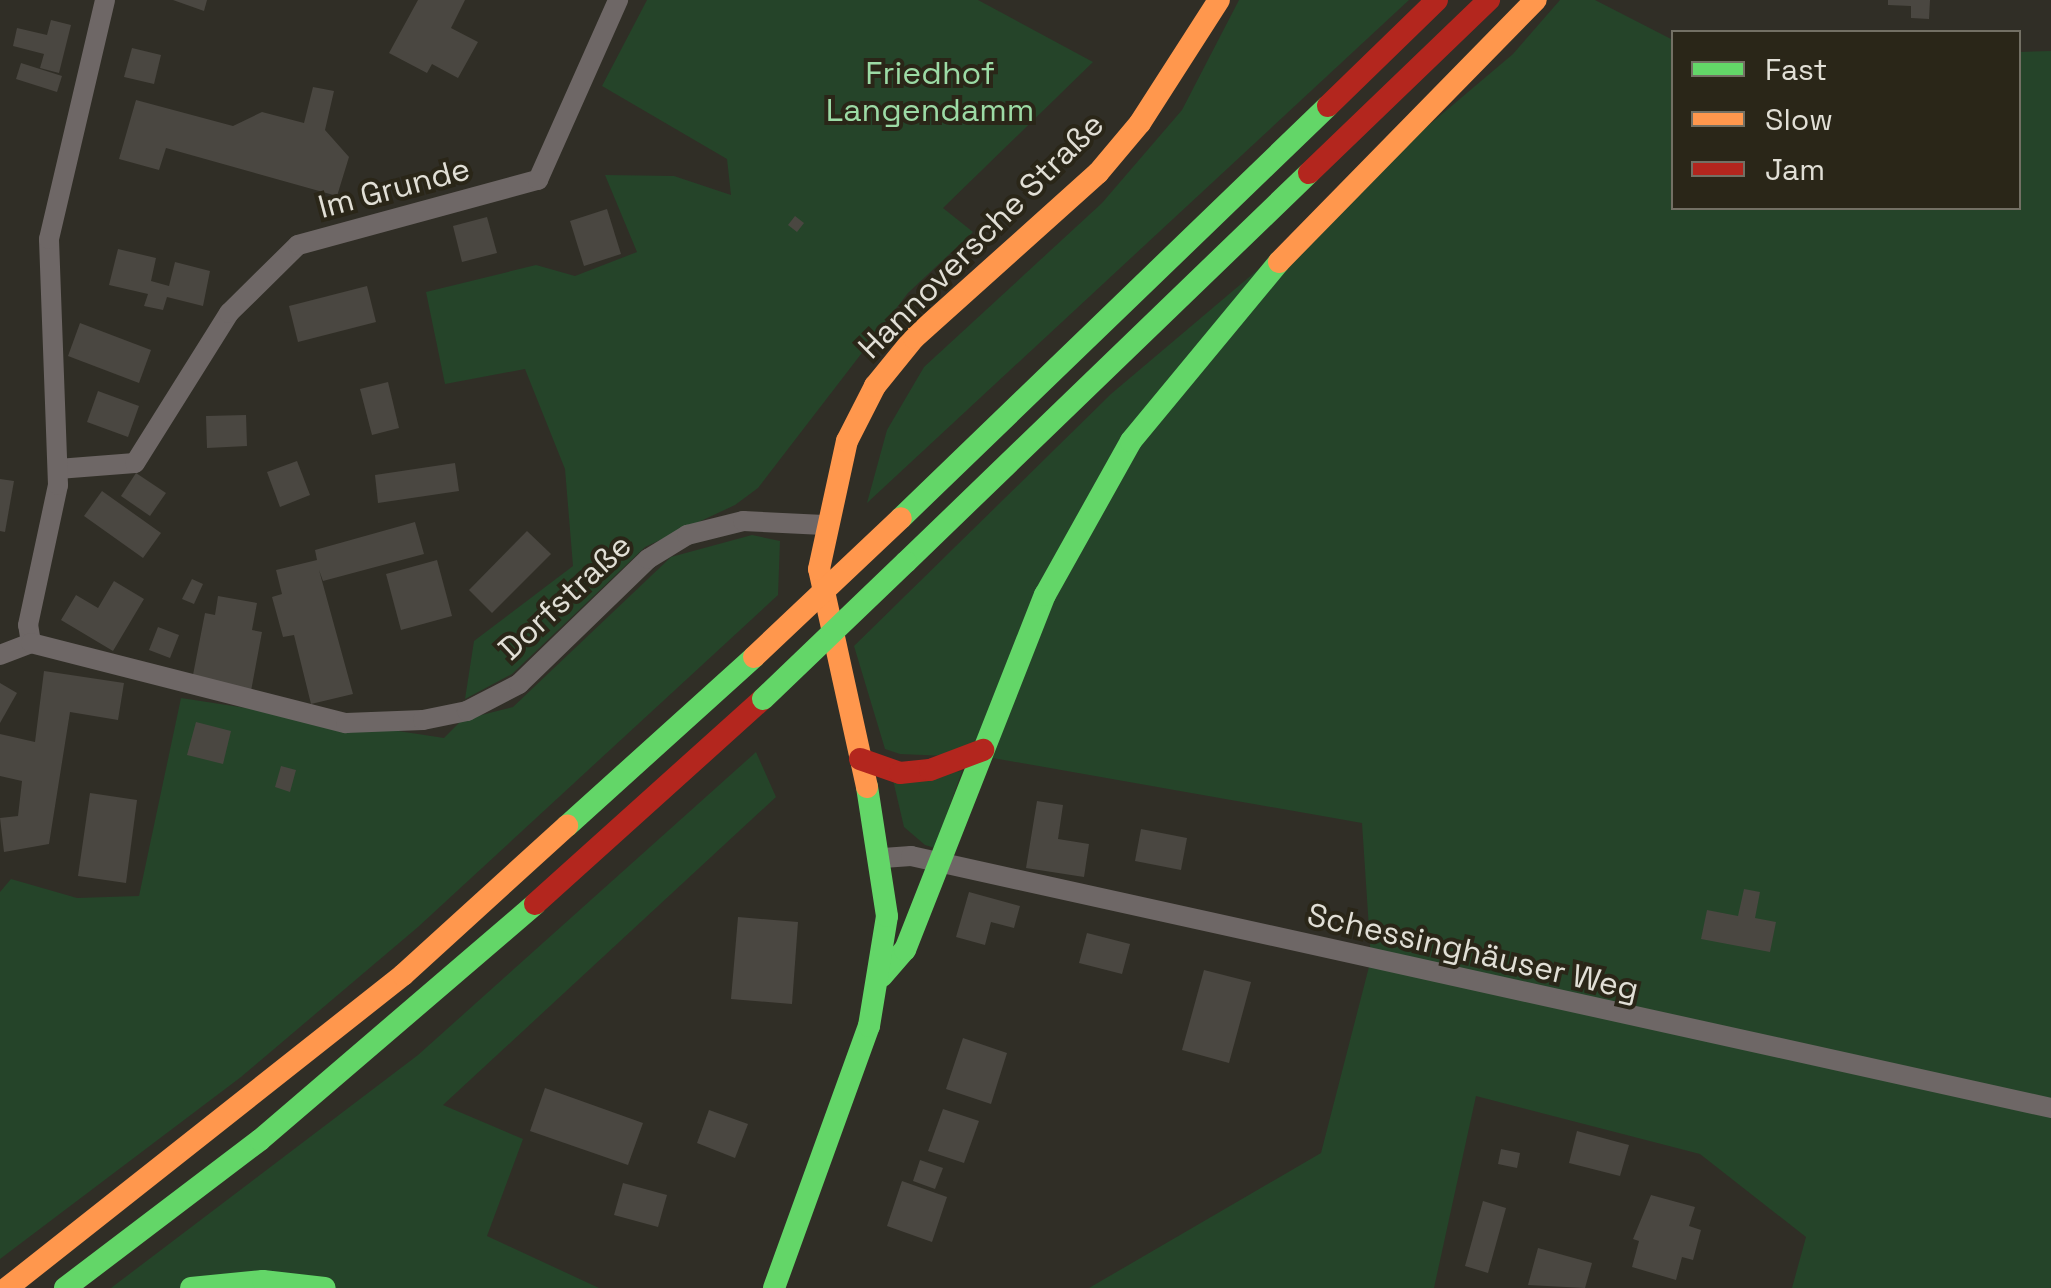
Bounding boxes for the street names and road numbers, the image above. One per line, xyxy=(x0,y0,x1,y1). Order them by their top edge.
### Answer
street label: Hannoversche Straße xyxy=(850,105,1112,367)
street label: Im Grunde xyxy=(314,149,474,227)
street label: Dorfstraße xyxy=(491,526,639,668)
street label: Schessinghäuser Weg xyxy=(1303,895,1643,1009)

